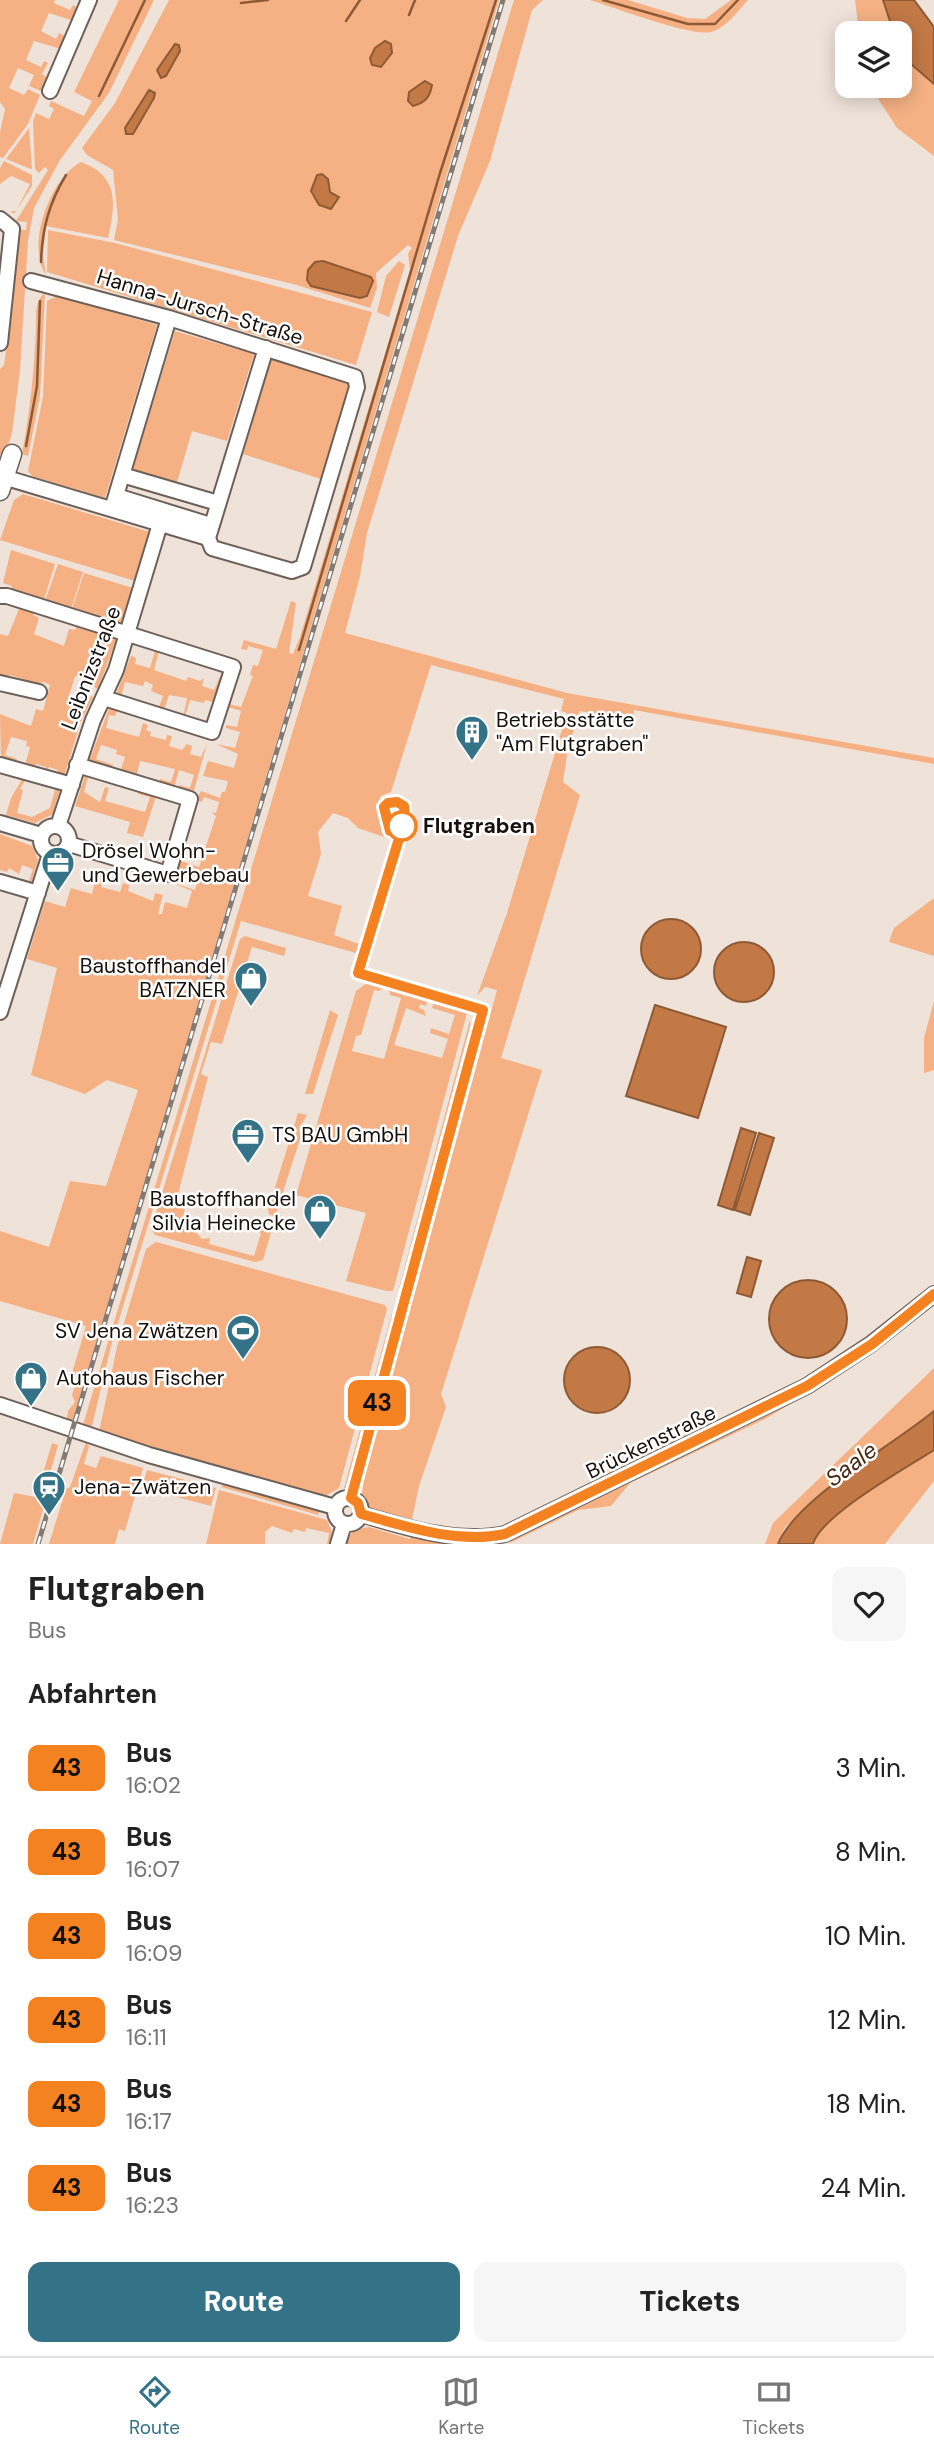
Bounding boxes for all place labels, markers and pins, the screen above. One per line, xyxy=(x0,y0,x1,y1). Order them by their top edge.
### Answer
place label: Betriebsstätte "Am Flutgraben" xyxy=(496,706,648,758)
building icon: Betriebsstätte "Am Flutgraben" xyxy=(453,713,491,762)
marker: Flutgraben xyxy=(387,811,417,841)
place label: Flutgraben xyxy=(423,812,535,840)
place label: Drösel Wohn- und Gewerbebau xyxy=(82,837,249,889)
office icon: Drösel Wohn- und Gewerbebau xyxy=(39,844,77,893)
place label: Baustoffhandel BATZNER xyxy=(80,952,226,1004)
shop icon: Baustoffhandel BATZNER xyxy=(232,959,270,1008)
office icon: TS BAU GmbH xyxy=(229,1116,267,1165)
place label: TS BAU GmbH xyxy=(272,1121,408,1149)
place label: Baustoffhandel Silvia Heinecke xyxy=(150,1185,296,1237)
shop icon: Baustoffhandel Silvia Heinecke xyxy=(301,1192,339,1241)
sports icon: SV Jena Zwätzen xyxy=(224,1312,262,1361)
place label: SV Jena Zwätzen xyxy=(55,1317,218,1345)
shop icon: Autohaus Fischer xyxy=(12,1359,50,1408)
place label: Autohaus Fischer xyxy=(56,1364,225,1392)
station icon: Jena-Zwätzen xyxy=(30,1468,68,1517)
place label: Jena-Zwätzen xyxy=(74,1473,211,1501)

